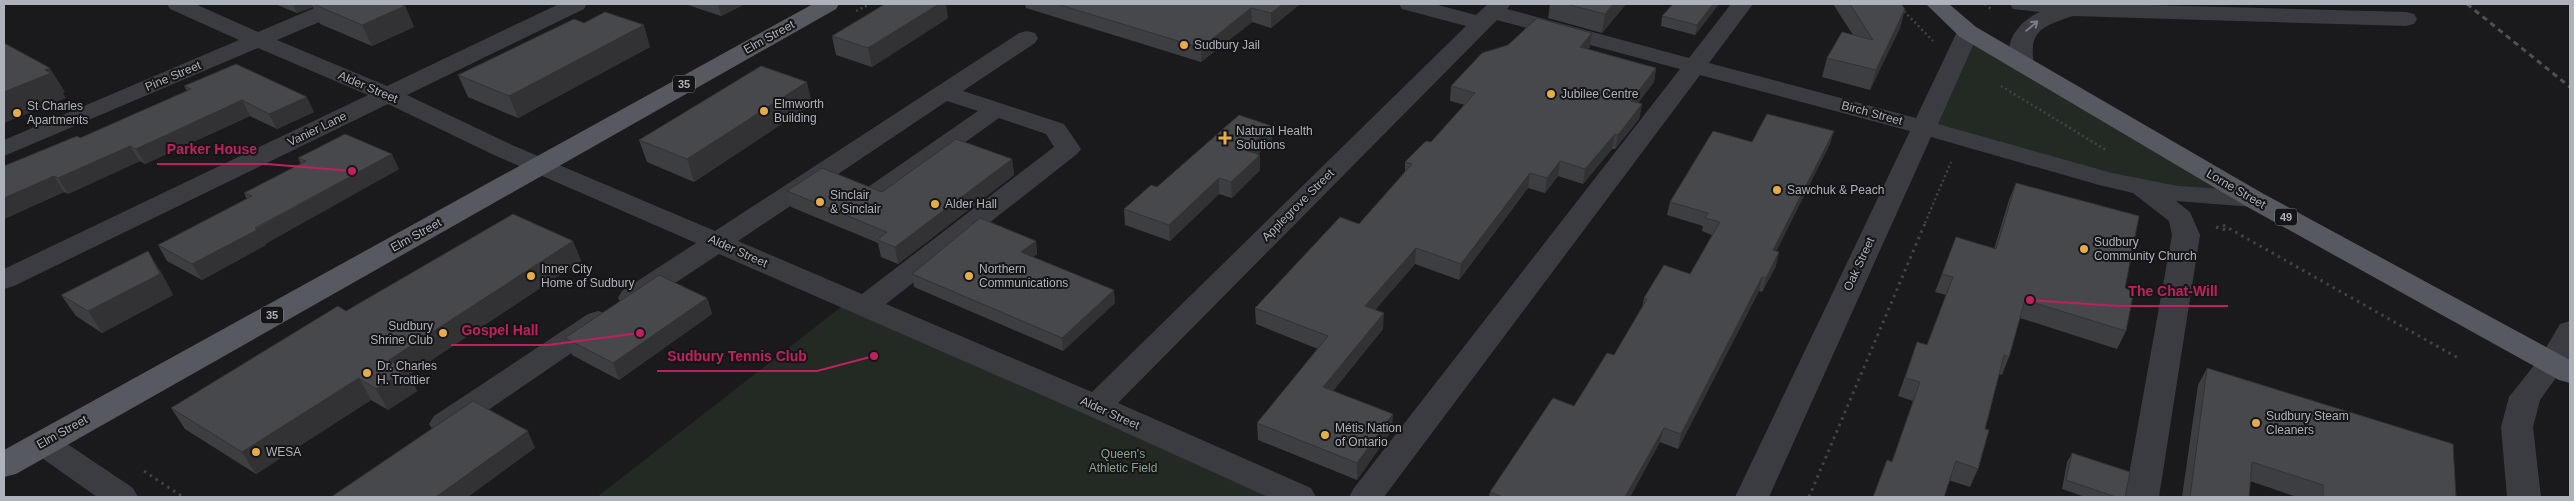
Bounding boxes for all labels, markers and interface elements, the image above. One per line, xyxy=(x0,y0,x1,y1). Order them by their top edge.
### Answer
street label: Elm Street xyxy=(741,17,797,57)
one-way arrow xyxy=(2026,21,2039,32)
place label: Sudbury Jail xyxy=(1194,38,1260,52)
marker: Sudbury Jail xyxy=(1178,39,1190,51)
street label: Pine Street xyxy=(143,58,204,94)
street label: Alder Street xyxy=(336,68,401,106)
road number: 35 xyxy=(673,76,695,92)
place label: Jubilee Centre xyxy=(1561,87,1639,101)
marker: Jubilee Centre xyxy=(1545,88,1557,100)
place label: Elmworth Building xyxy=(774,97,824,125)
street label: Birch Street xyxy=(1840,98,1905,128)
place label: St Charles Apartments xyxy=(27,99,88,127)
marker: Elmworth Building xyxy=(758,105,770,117)
marker: St Charles Apartments xyxy=(11,107,23,119)
street label: Vanier Lane xyxy=(285,109,349,149)
place label: Natural Health Solutions xyxy=(1236,124,1313,152)
marker: Natural Health Solutions xyxy=(1218,131,1232,145)
callout: Parker House xyxy=(157,135,267,164)
text: Parker House xyxy=(167,141,257,157)
street label: Applegrove Street xyxy=(1259,166,1337,244)
street label: Lorne Street xyxy=(2204,166,2269,212)
place label: Sawchuk & Peach xyxy=(1787,183,1884,197)
marker: Sawchuk & Peach xyxy=(1771,184,1783,196)
place label: Sinclair & Sinclair xyxy=(830,188,881,216)
marker: Sinclair & Sinclair xyxy=(814,196,826,208)
place label: Alder Hall xyxy=(945,197,997,211)
marker: Alder Hall xyxy=(929,198,941,210)
road number: 49 xyxy=(2275,208,2297,226)
street label: Elm Street xyxy=(388,215,444,255)
street label: Alder Street xyxy=(706,232,770,271)
street label: Oak Street xyxy=(1841,234,1878,293)
place label: Sudbury Community Church xyxy=(2094,235,2197,263)
marker: Sudbury Community Church xyxy=(2078,243,2090,255)
place label: Inner City Home of Sudbury xyxy=(541,262,634,290)
place label: Northern Communications xyxy=(979,262,1068,290)
marker: Inner City Home of Sudbury xyxy=(525,270,537,282)
marker: Northern Communications xyxy=(963,270,975,282)
callout: The Chat-Will xyxy=(2118,277,2228,306)
text: The Chat-Will xyxy=(2128,283,2218,299)
road number: 35 xyxy=(261,306,283,324)
callout: Gospel Hall xyxy=(451,316,548,345)
place label: Sudbury Shrine Club xyxy=(370,319,433,347)
text: Gospel Hall xyxy=(461,322,539,338)
marker: Sudbury Shrine Club xyxy=(437,327,449,339)
callout: Sudbury Tennis Club xyxy=(657,342,817,371)
text: Sudbury Tennis Club xyxy=(667,348,807,364)
place label: Dr. Charles H. Trottier xyxy=(377,359,437,387)
marker: Dr. Charles H. Trottier xyxy=(361,367,373,379)
street label: Alder Street xyxy=(1078,394,1142,433)
place label: Sudbury Steam Cleaners xyxy=(2266,409,2349,437)
street label: Elm Street xyxy=(34,412,90,452)
marker: Sudbury Steam Cleaners xyxy=(2250,417,2262,429)
place label: Métis Nation of Ontario xyxy=(1335,421,1402,449)
marker: Métis Nation of Ontario xyxy=(1319,429,1331,441)
place label: WESA xyxy=(266,445,301,459)
marker: WESA xyxy=(250,446,262,458)
park label: Queen's Athletic Field xyxy=(1089,447,1157,475)

